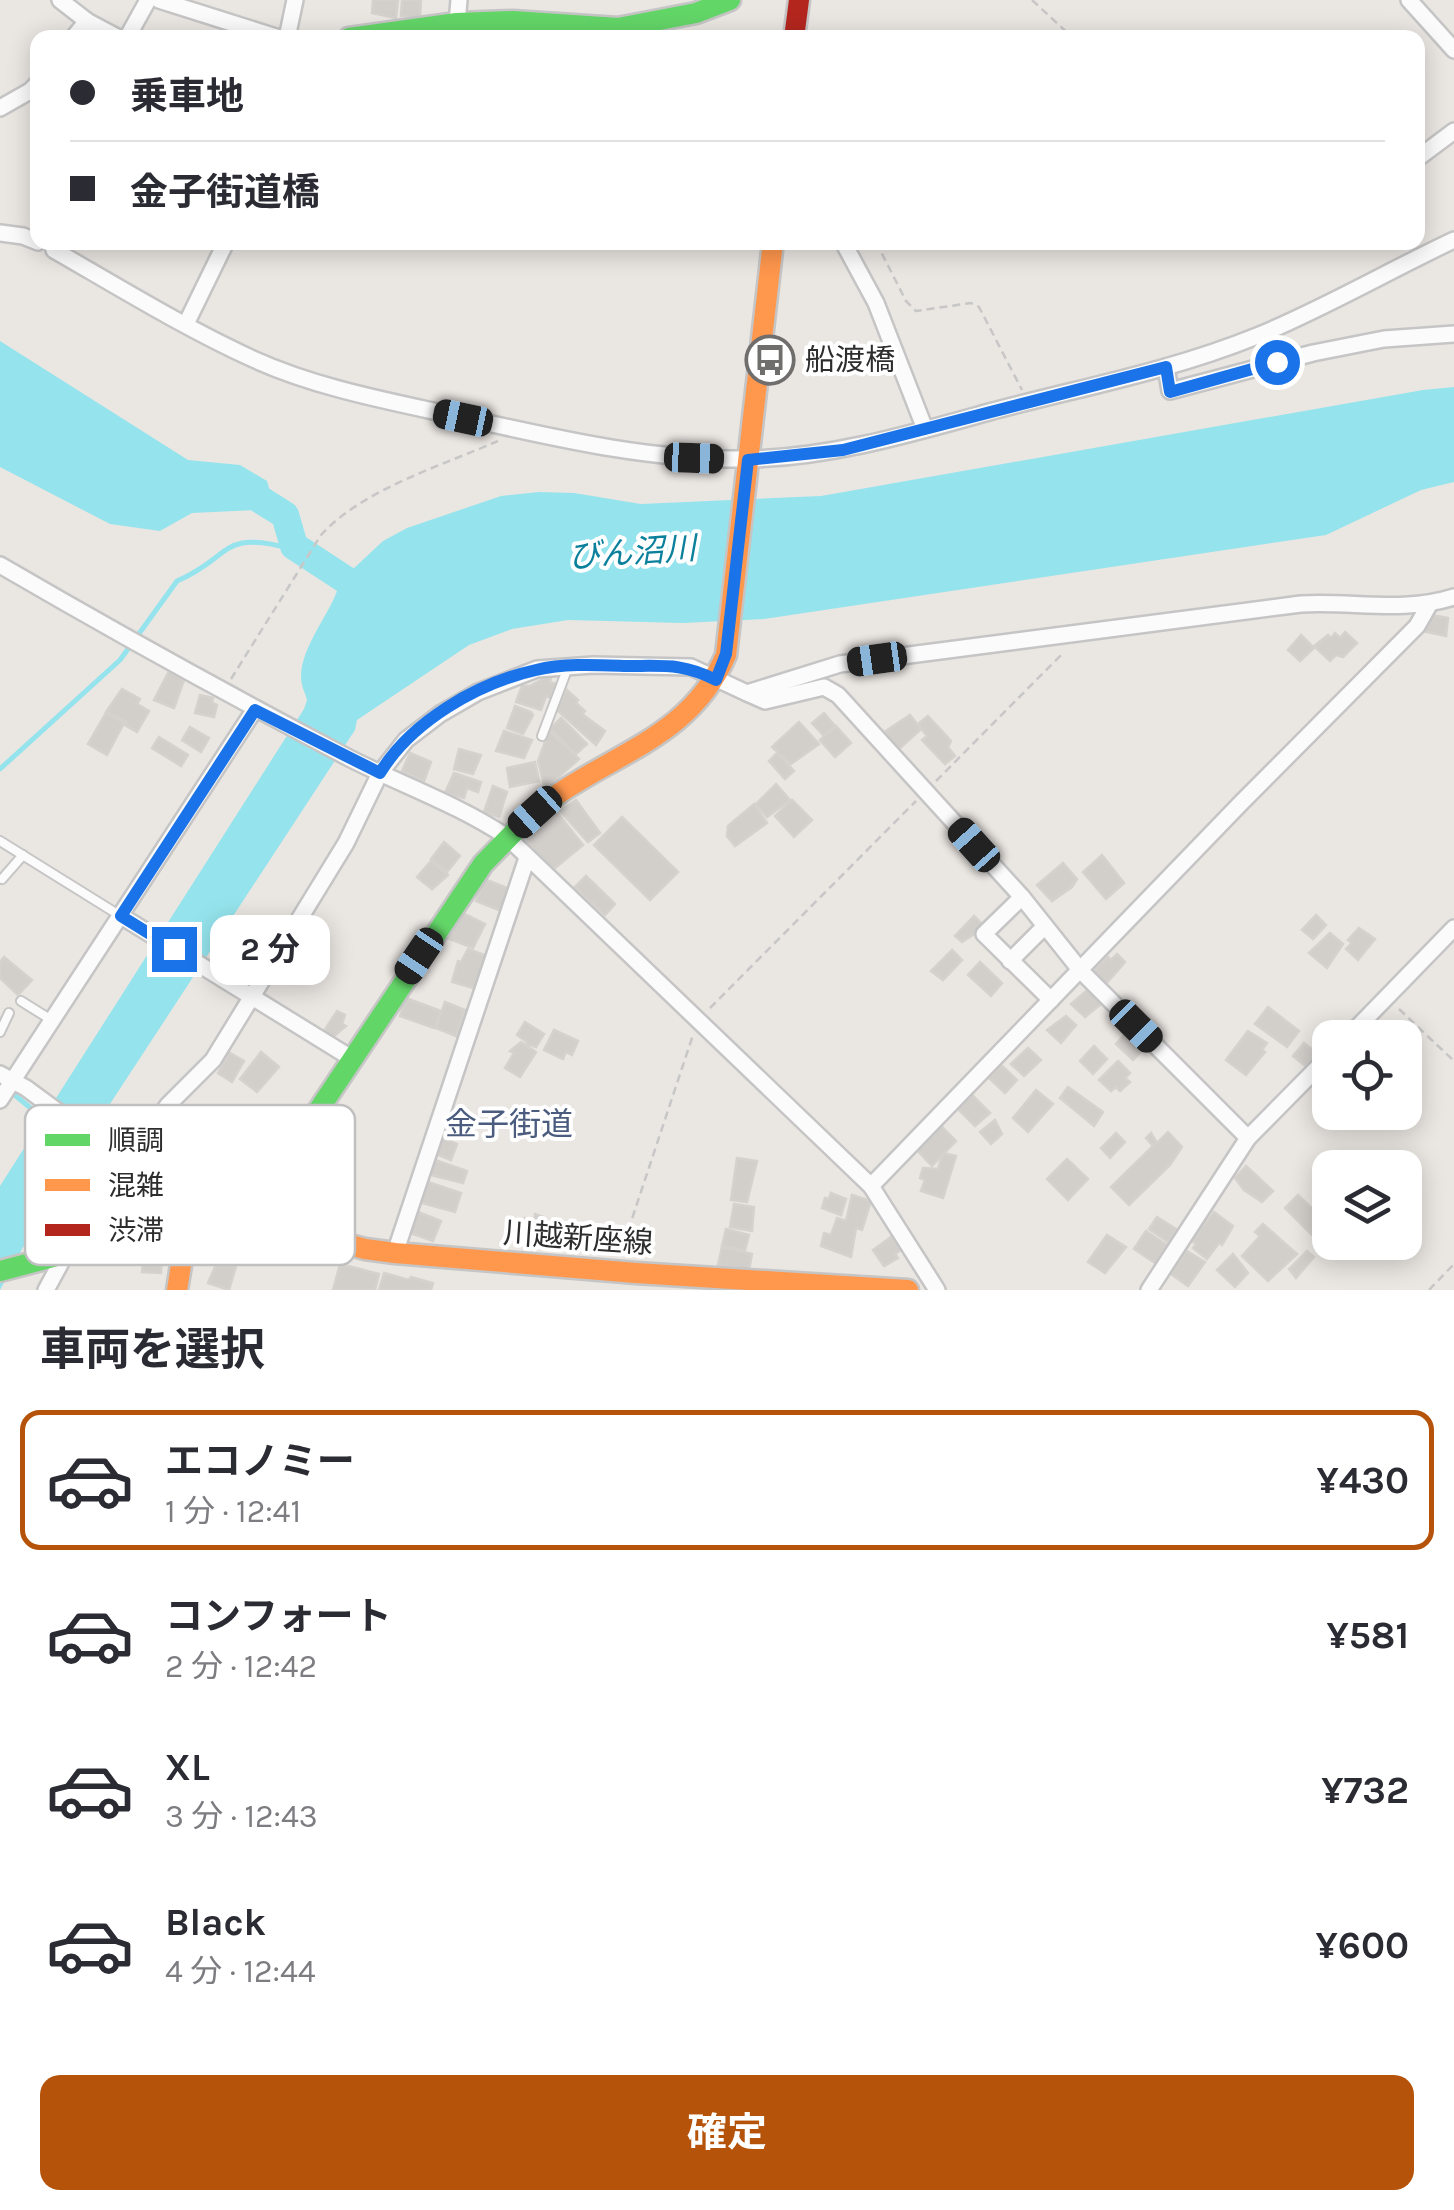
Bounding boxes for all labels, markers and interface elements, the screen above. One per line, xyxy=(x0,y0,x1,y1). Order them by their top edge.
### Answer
text: 乗車地 xyxy=(130,74,244,119)
text: 金子街道橋 xyxy=(130,170,320,215)
bus stop icon: 船渡橋 xyxy=(744,334,796,386)
route start xyxy=(1255,340,1300,385)
place label: 船渡橋 xyxy=(805,342,895,378)
car xyxy=(431,397,495,439)
car xyxy=(663,442,725,474)
water label: びん沼川 xyxy=(567,529,700,575)
car xyxy=(845,640,909,678)
car xyxy=(503,781,567,843)
car xyxy=(943,813,1005,877)
callout: 2 分 xyxy=(209,914,329,984)
car xyxy=(390,923,448,989)
route end xyxy=(152,927,197,972)
text: 2 分 xyxy=(240,931,300,968)
car xyxy=(1104,994,1168,1058)
map controls xyxy=(1312,1020,1422,1260)
button: locate xyxy=(1312,1020,1422,1130)
legend xyxy=(25,1105,355,1265)
district label: 金子街道 xyxy=(445,1106,573,1143)
text: 順調 xyxy=(108,1124,164,1157)
button: layers xyxy=(1312,1150,1422,1260)
text: 混雑 xyxy=(108,1169,164,1202)
text: 渋滞 xyxy=(108,1214,164,1247)
street label: 川越新座線 xyxy=(502,1215,654,1261)
text: 車両を選択 xyxy=(40,1324,265,1376)
icon: car xyxy=(45,1435,135,1525)
text: エコノミー xyxy=(165,1439,355,1484)
text: ¥430 xyxy=(1316,1458,1409,1503)
text: 1 分 · 12:41 xyxy=(165,1493,301,1530)
icon: car xyxy=(45,1590,135,1680)
text: コンフォート xyxy=(165,1594,392,1639)
text: ¥581 xyxy=(1326,1613,1409,1658)
text: 2 分 · 12:42 xyxy=(165,1648,317,1685)
icon: car xyxy=(45,1745,135,1835)
text: XL xyxy=(165,1745,210,1790)
text: ¥732 xyxy=(1321,1768,1409,1813)
text: 3 分 · 12:43 xyxy=(165,1798,318,1835)
icon: car xyxy=(45,1900,135,1990)
text: Black xyxy=(165,1900,266,1945)
text: ¥600 xyxy=(1316,1923,1409,1968)
text: 4 分 · 12:44 xyxy=(165,1953,316,1990)
button: 確定 xyxy=(40,2075,1414,2190)

